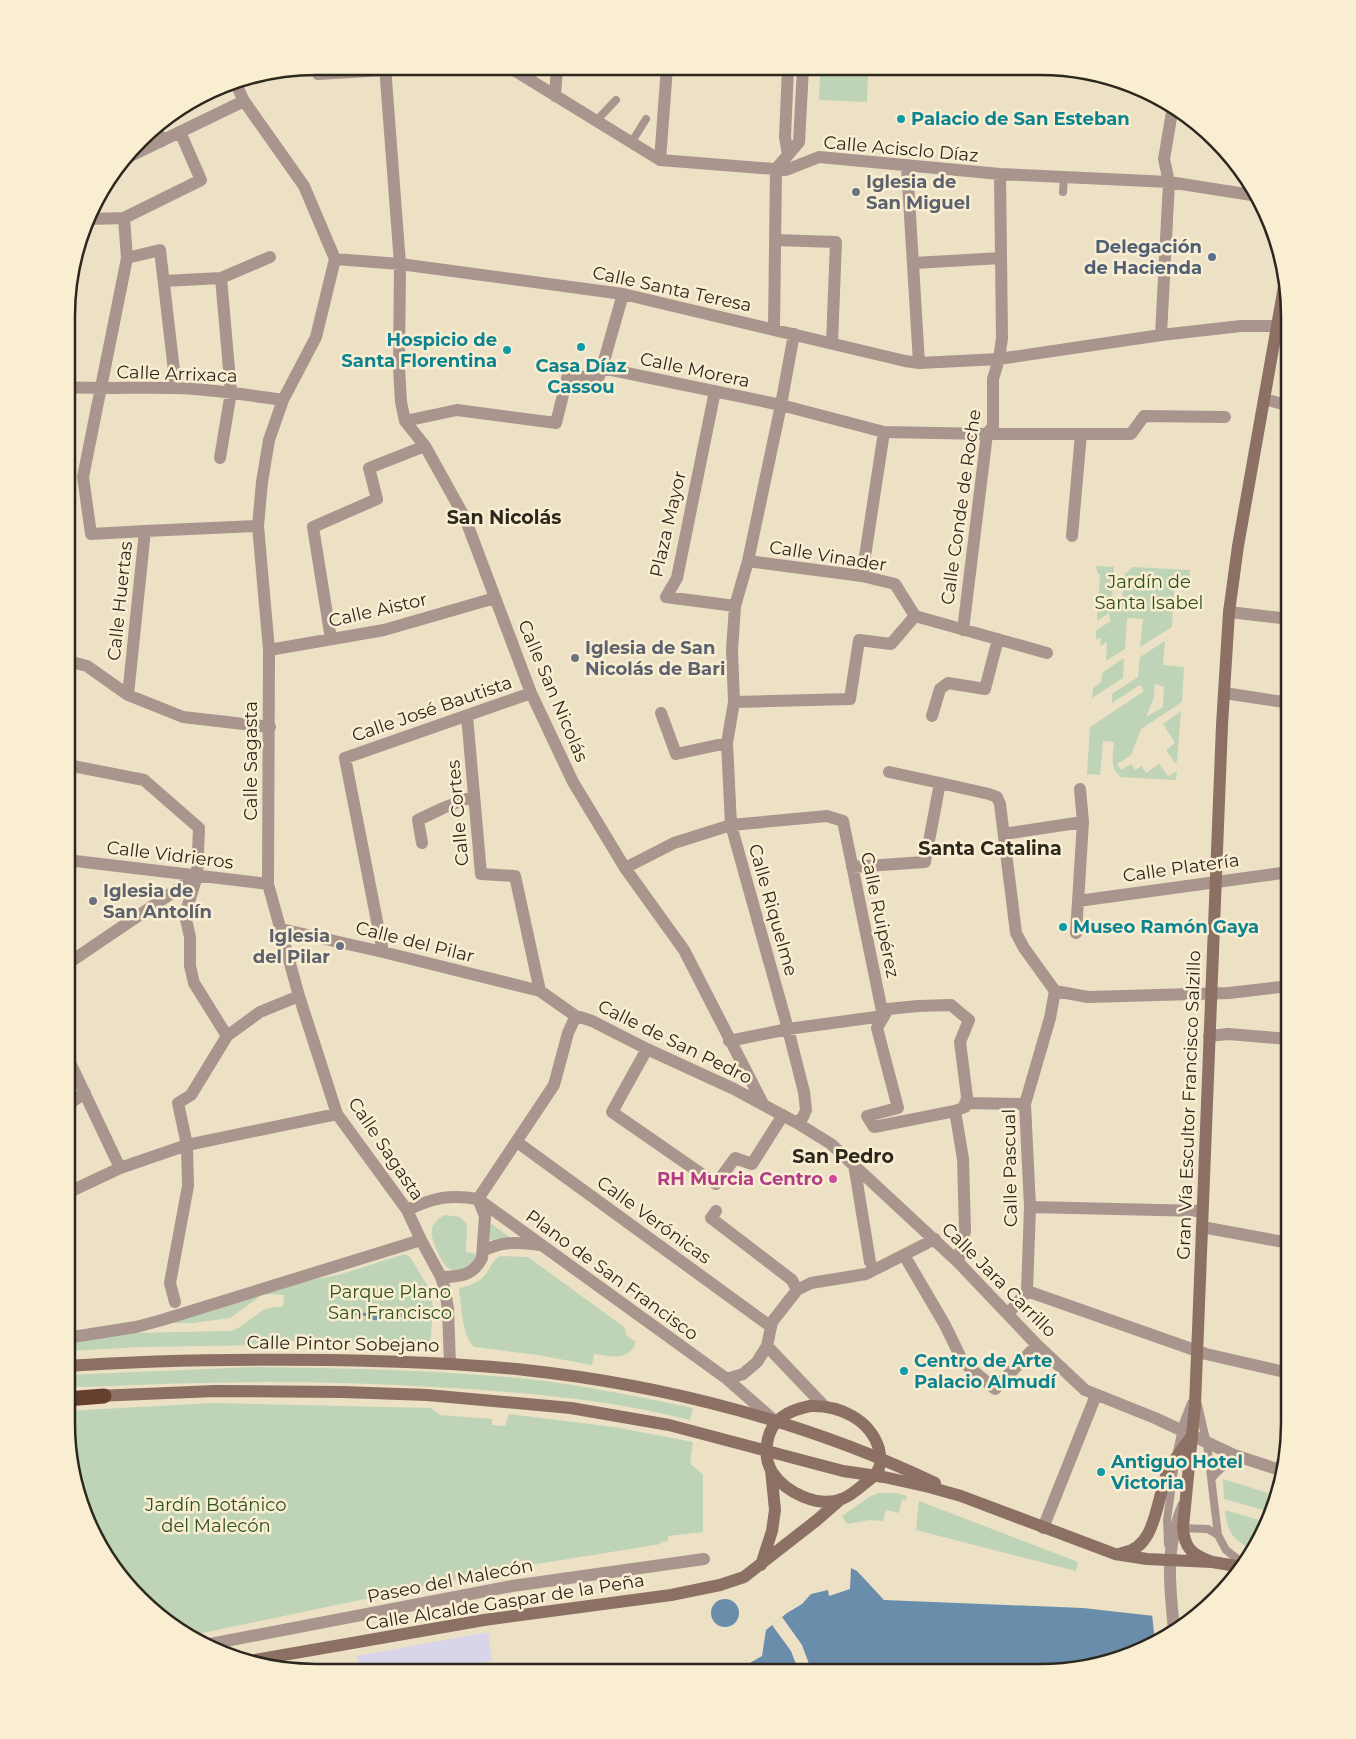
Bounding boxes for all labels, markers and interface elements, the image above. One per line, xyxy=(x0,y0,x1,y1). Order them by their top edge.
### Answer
place label: Palacio de San Esteban xyxy=(911,108,1130,130)
marker: Palacio de San Esteban xyxy=(895,113,907,125)
street label: Calle Acisclo Díaz xyxy=(823,131,979,167)
place label: Iglesia de San Miguel xyxy=(866,171,970,214)
marker: Iglesia de San Miguel xyxy=(850,186,862,198)
place label: Delegación de Hacienda xyxy=(1084,236,1202,279)
marker: Delegación de Hacienda xyxy=(1206,251,1218,263)
street label: Calle Santa Teresa xyxy=(590,261,754,317)
place label: Hospicio de Santa Florentina xyxy=(341,329,497,372)
marker: Casa Díaz Cassou xyxy=(575,341,587,353)
marker: Hospicio de Santa Florentina xyxy=(501,344,513,356)
street label: Calle Morera xyxy=(638,348,752,392)
place label: Casa Díaz Cassou xyxy=(536,355,627,398)
street label: Calle Arrixaca xyxy=(116,361,238,387)
street label: Calle Conde de Roche xyxy=(936,408,986,606)
street label: Plaza Mayor xyxy=(645,469,691,579)
district label: San Nicolás xyxy=(447,506,561,529)
street label: Calle Vinader xyxy=(768,536,888,576)
street label: Calle Huertas xyxy=(103,540,137,662)
park label: Jardín de Santa Isabel xyxy=(1095,571,1203,614)
street label: Calle Aistor xyxy=(327,588,429,632)
street label: Calle San Nicolás xyxy=(513,617,593,765)
place label: Iglesia de San Nicolás de Bari xyxy=(585,637,725,680)
marker: Iglesia de San Nicolás de Bari xyxy=(569,652,581,664)
street label: Calle José Bautista xyxy=(349,671,515,747)
street label: Calle Sagasta xyxy=(240,701,262,821)
street label: Calle Cortes xyxy=(442,759,474,867)
street label: Calle Vidrieros xyxy=(105,836,235,874)
district label: Santa Catalina xyxy=(918,837,1062,860)
street label: Calle Riquelme xyxy=(744,841,802,979)
street label: Calle Platería xyxy=(1121,849,1241,887)
street label: Calle Ruipérez xyxy=(856,850,904,980)
place label: Iglesia de San Antolín xyxy=(103,880,212,923)
marker: Iglesia de San Antolín xyxy=(87,895,99,907)
place label: Museo Ramón Gaya xyxy=(1073,916,1259,938)
street label: Calle del Pilar xyxy=(353,917,477,967)
marker: Museo Ramón Gaya xyxy=(1057,921,1069,933)
place label: Iglesia del Pilar xyxy=(253,925,330,968)
marker: Iglesia del Pilar xyxy=(334,940,346,952)
street label: Gran Vía Escultor Francisco Salzillo xyxy=(1173,950,1205,1260)
street label: Calle de San Pedro xyxy=(594,995,756,1089)
street label: Calle Sagasta xyxy=(343,1093,429,1205)
street label: Calle Pascual xyxy=(998,1109,1022,1227)
district label: San Pedro xyxy=(792,1145,894,1168)
place label: RH Murcia Centro xyxy=(657,1168,823,1190)
street label: Calle Verónicas xyxy=(593,1171,716,1269)
marker: RH Murcia Centro xyxy=(827,1173,839,1185)
street label: Plano de San Francisco xyxy=(521,1205,703,1345)
street label: Calle Jara Carrillo xyxy=(937,1218,1061,1342)
park label: Parque Plano San Francisco xyxy=(328,1281,452,1324)
street label: Calle Pintor Sobejano xyxy=(246,1331,440,1357)
place label: Centro de Arte Palacio Almudí xyxy=(914,1350,1057,1393)
marker: Centro de Arte Palacio Almudí xyxy=(898,1365,910,1377)
place label: Antiguo Hotel Victoria xyxy=(1110,1451,1243,1494)
marker: Antiguo Hotel Victoria xyxy=(1095,1466,1107,1478)
park label: Jardín Botánico del Malecón xyxy=(144,1494,287,1537)
street label: Paseo del Malecón xyxy=(365,1554,535,1608)
street label: Calle Alcalde Gaspar de la Peña xyxy=(364,1569,646,1635)

